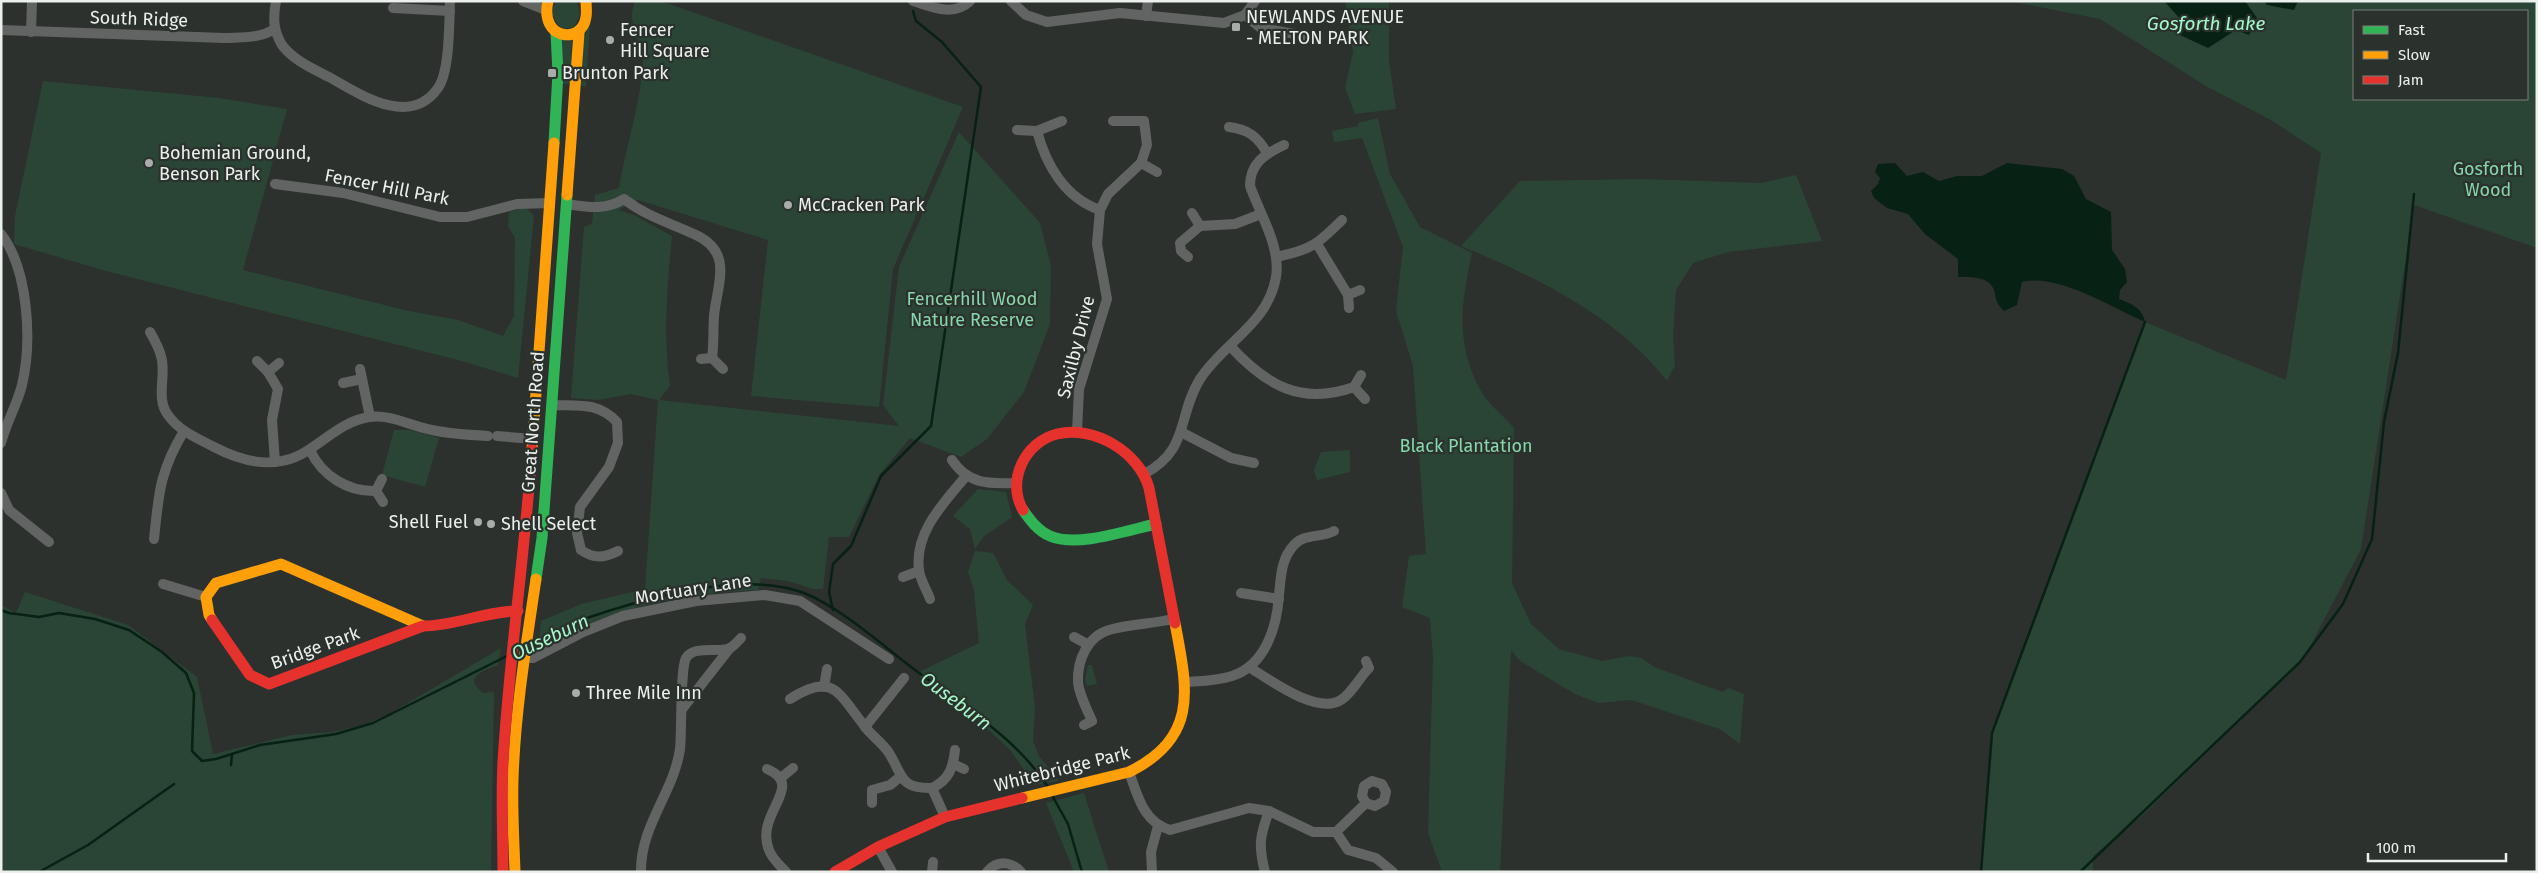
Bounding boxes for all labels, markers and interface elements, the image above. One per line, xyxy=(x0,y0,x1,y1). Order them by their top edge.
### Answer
street label: South Ridge xyxy=(90,6,188,32)
place label: NEWLANDS AVENUE - MELTON PARK xyxy=(1246,6,1404,49)
legend xyxy=(2353,10,2528,100)
water label: Gosforth Lake xyxy=(2147,12,2265,35)
place label: Fencer Hill Square xyxy=(620,19,710,62)
marker: NEWLANDS AVENUE - MELTON PARK xyxy=(1230,21,1242,33)
text: Fast xyxy=(2398,21,2425,39)
marker: Fencer Hill Square xyxy=(604,34,616,46)
text: Slow xyxy=(2398,46,2430,64)
place label: Brunton Park xyxy=(562,62,669,84)
marker: Brunton Park xyxy=(546,67,558,79)
text: Jam xyxy=(2398,71,2424,89)
place label: Bohemian Ground, Benson Park xyxy=(159,142,311,185)
marker: Bohemian Ground, Benson Park xyxy=(143,157,155,169)
park label: Gosforth Wood xyxy=(2453,158,2523,201)
street label: Fencer Hill Park xyxy=(323,164,452,210)
place label: McCracken Park xyxy=(798,194,926,216)
marker: McCracken Park xyxy=(782,199,794,211)
park label: Fencerhill Wood Nature Reserve xyxy=(907,288,1038,331)
street label: Saxilby Drive xyxy=(1053,293,1099,401)
street label: Great North Road xyxy=(517,351,549,493)
park label: Black Plantation xyxy=(1399,435,1533,457)
place label: Shell Fuel xyxy=(389,511,468,533)
place label: Shell Select xyxy=(501,513,597,535)
marker: Shell Fuel xyxy=(472,516,484,528)
marker: Shell Select xyxy=(485,518,497,530)
street label: Mortuary Lane xyxy=(633,569,753,609)
water label: Ouseburn xyxy=(508,609,592,665)
street label: Bridge Park xyxy=(268,622,363,674)
water label: Ouseburn xyxy=(916,667,996,735)
place label: Three Mile Inn xyxy=(586,682,702,704)
marker: Three Mile Inn xyxy=(570,687,582,699)
street label: Whitebridge Park xyxy=(992,741,1133,796)
scale bar xyxy=(2368,830,2506,862)
text: 100 m xyxy=(2376,839,2416,857)

